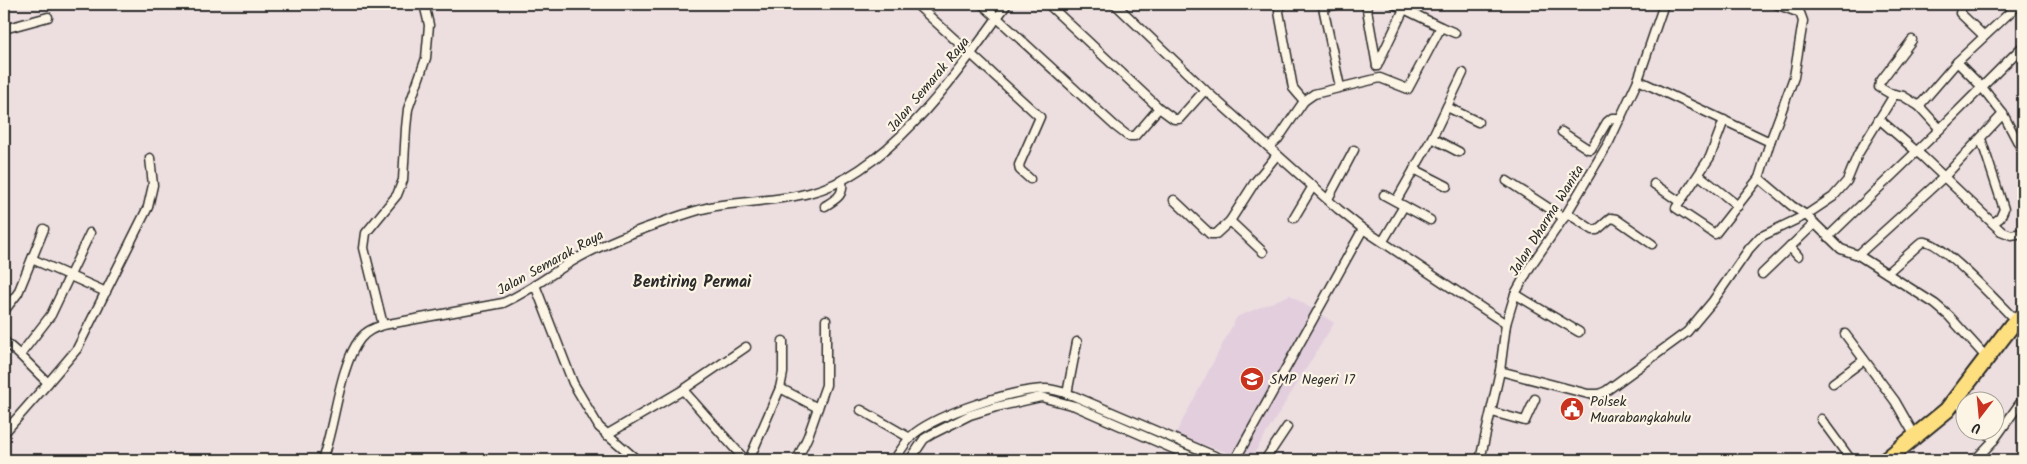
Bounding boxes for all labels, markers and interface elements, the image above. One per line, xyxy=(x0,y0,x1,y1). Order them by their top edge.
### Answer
street label: Jalan Semarak Raya xyxy=(882,32,975,137)
street label: Jalan Dharma Wanita xyxy=(1504,161,1590,280)
street label: Jalan Semarak Raya xyxy=(493,224,608,301)
district label: Bentiring Permai xyxy=(633,270,752,295)
school or university icon: SMP Negeri 17 xyxy=(1239,366,1265,392)
place label: SMP Negeri 17 xyxy=(1270,369,1355,391)
place label: Polsek Muarabangkahulu xyxy=(1590,391,1691,429)
north arrow xyxy=(1954,392,2004,442)
public building icon: Polsek Muarabangkahulu xyxy=(1559,396,1585,422)
text: U xyxy=(1969,416,1984,439)

